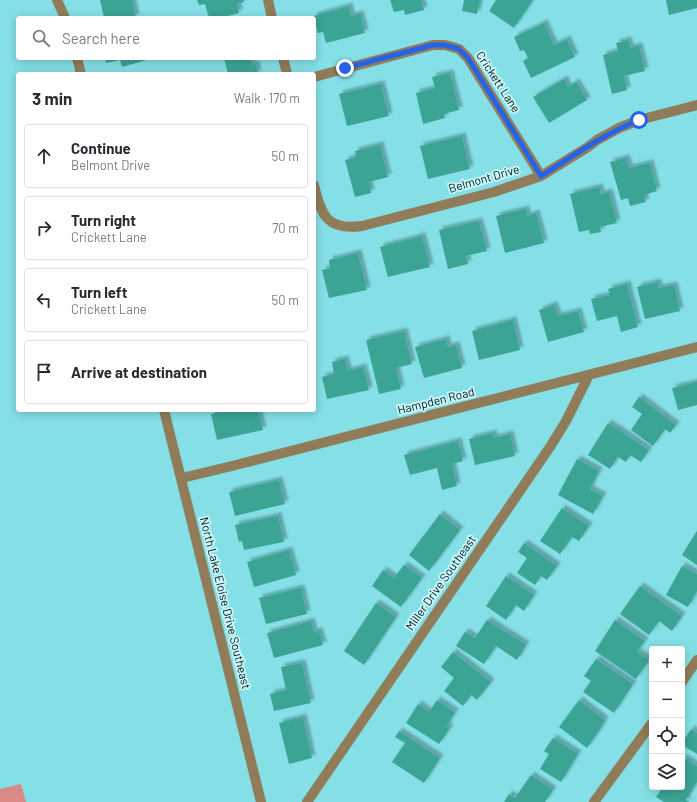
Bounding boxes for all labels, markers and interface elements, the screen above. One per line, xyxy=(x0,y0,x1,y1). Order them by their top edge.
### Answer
search box xyxy=(16,16,316,60)
icon: search xyxy=(30,27,52,49)
text: Search here xyxy=(62,29,140,47)
street label: Crickett Lane xyxy=(474,48,524,115)
route end xyxy=(336,59,354,77)
text: 3 min xyxy=(32,88,72,108)
text: Walk · 170 m xyxy=(234,90,300,106)
route start xyxy=(630,111,648,129)
text: Continue xyxy=(71,139,131,157)
icon: ahead xyxy=(33,145,55,167)
text: 50 m xyxy=(272,148,299,164)
text: Belmont Drive xyxy=(71,157,150,173)
street label: Belmont Drive xyxy=(447,161,521,195)
text: Turn right xyxy=(71,211,136,229)
icon: right xyxy=(33,217,55,239)
text: 70 m xyxy=(272,220,299,236)
text: Crickett Lane xyxy=(71,229,147,245)
text: Turn left xyxy=(71,283,127,301)
icon: left xyxy=(33,289,55,311)
text: 50 m xyxy=(272,292,299,308)
text: Crickett Lane xyxy=(71,301,147,317)
icon: arrive xyxy=(33,361,55,383)
text: Arrive at destination xyxy=(71,363,207,381)
street label: Hampden Road xyxy=(396,384,476,416)
street label: North Lake Eloise Drive Southeast xyxy=(198,515,254,690)
street label: Miller Drive Southeast xyxy=(402,532,478,633)
map controls xyxy=(649,646,685,790)
button: + xyxy=(649,646,685,682)
button: − xyxy=(649,682,685,718)
button: locate xyxy=(649,718,685,754)
button: layers xyxy=(649,754,685,790)

